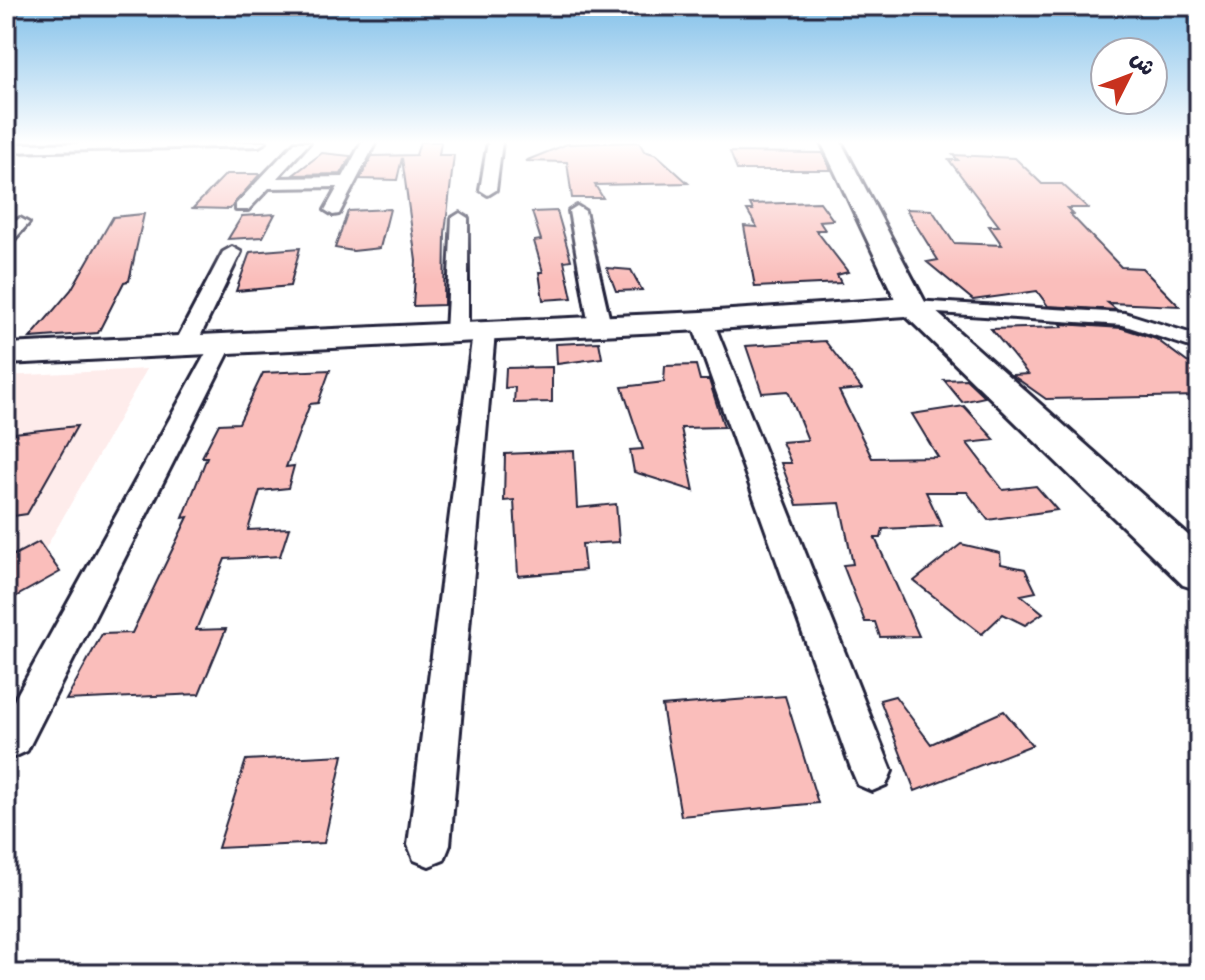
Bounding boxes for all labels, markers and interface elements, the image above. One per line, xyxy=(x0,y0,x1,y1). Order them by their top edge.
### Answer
north arrow xyxy=(1089,36,1169,116)
text: ش xyxy=(1125,44,1162,81)

